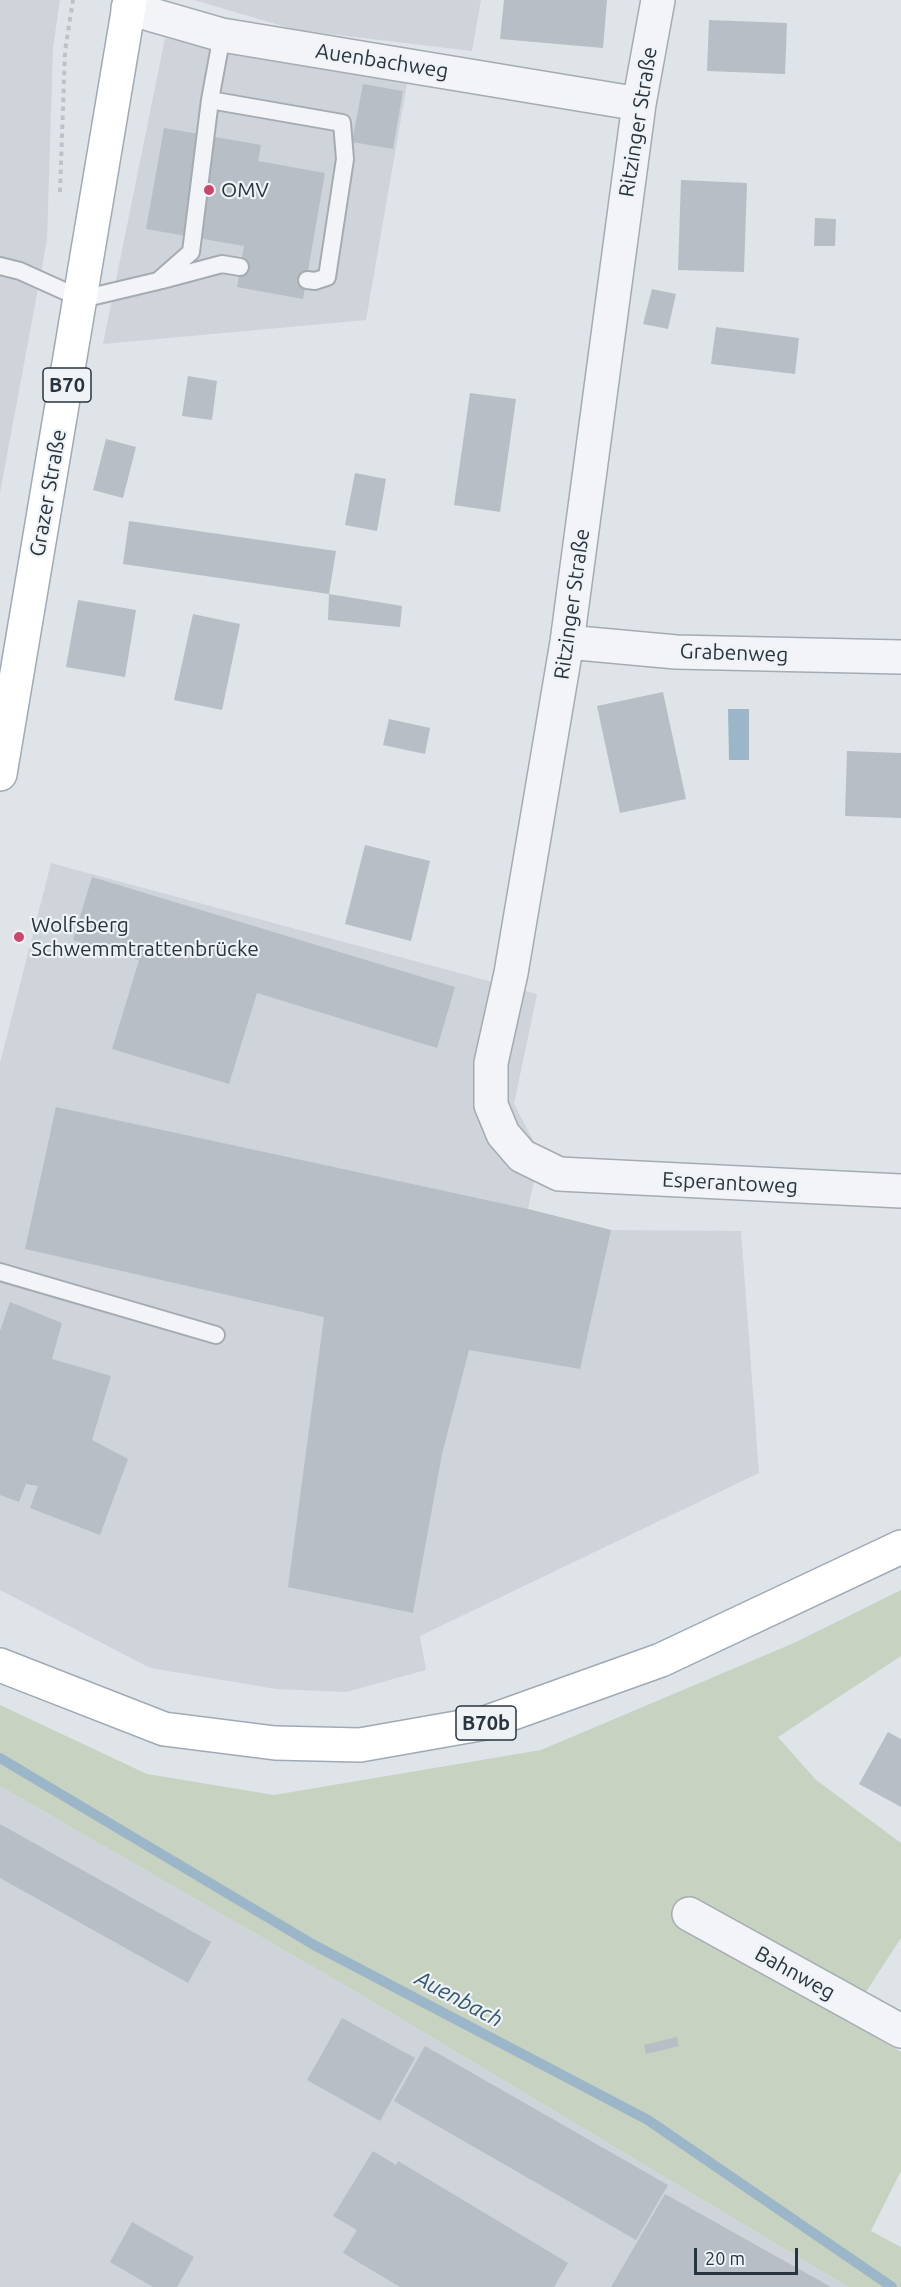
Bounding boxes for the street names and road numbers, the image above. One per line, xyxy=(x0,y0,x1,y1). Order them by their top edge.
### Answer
street label: Auenbachweg xyxy=(314,38,450,84)
street label: Ritzinger Straße xyxy=(614,45,662,199)
road number: B70 xyxy=(43,368,91,402)
street label: Grazer Straße xyxy=(24,427,72,559)
street label: Ritzinger Straße xyxy=(549,527,595,681)
street label: Grabenweg xyxy=(679,639,789,667)
street label: Esperantoweg xyxy=(661,1167,799,1199)
road number: B70b xyxy=(456,1706,516,1740)
street label: Bahnweg xyxy=(750,1941,840,2005)

